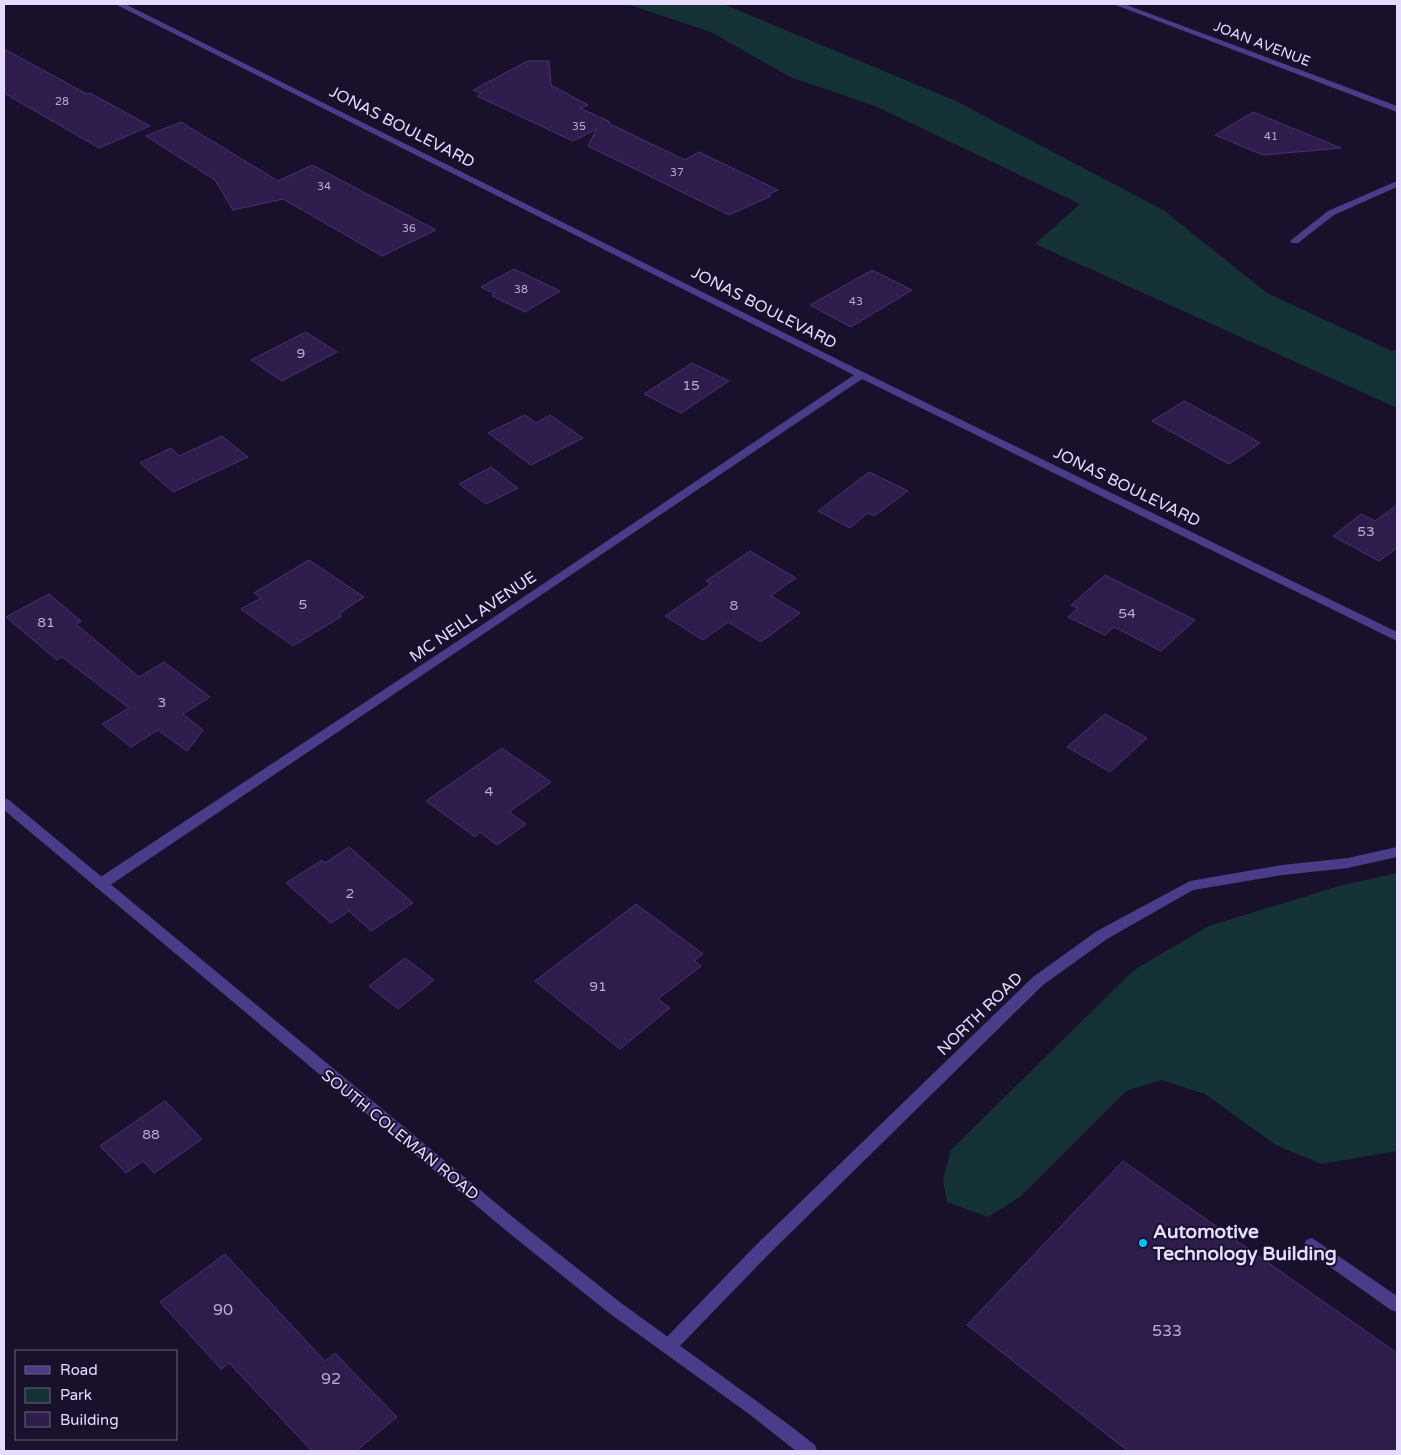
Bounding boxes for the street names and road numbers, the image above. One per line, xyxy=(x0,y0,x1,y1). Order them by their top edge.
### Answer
street label: JOAN AVENUE xyxy=(1211,18,1313,70)
street label: JONAS BOULEVARD xyxy=(326,82,478,172)
street label: JONAS BOULEVARD xyxy=(688,263,840,353)
street label: JONAS BOULEVARD xyxy=(1050,443,1204,531)
street label: MC NEILL AVENUE xyxy=(406,567,540,667)
street label: NORTH ROAD xyxy=(933,968,1027,1060)
street label: SOUTH COLEMAN ROAD xyxy=(317,1065,483,1205)

